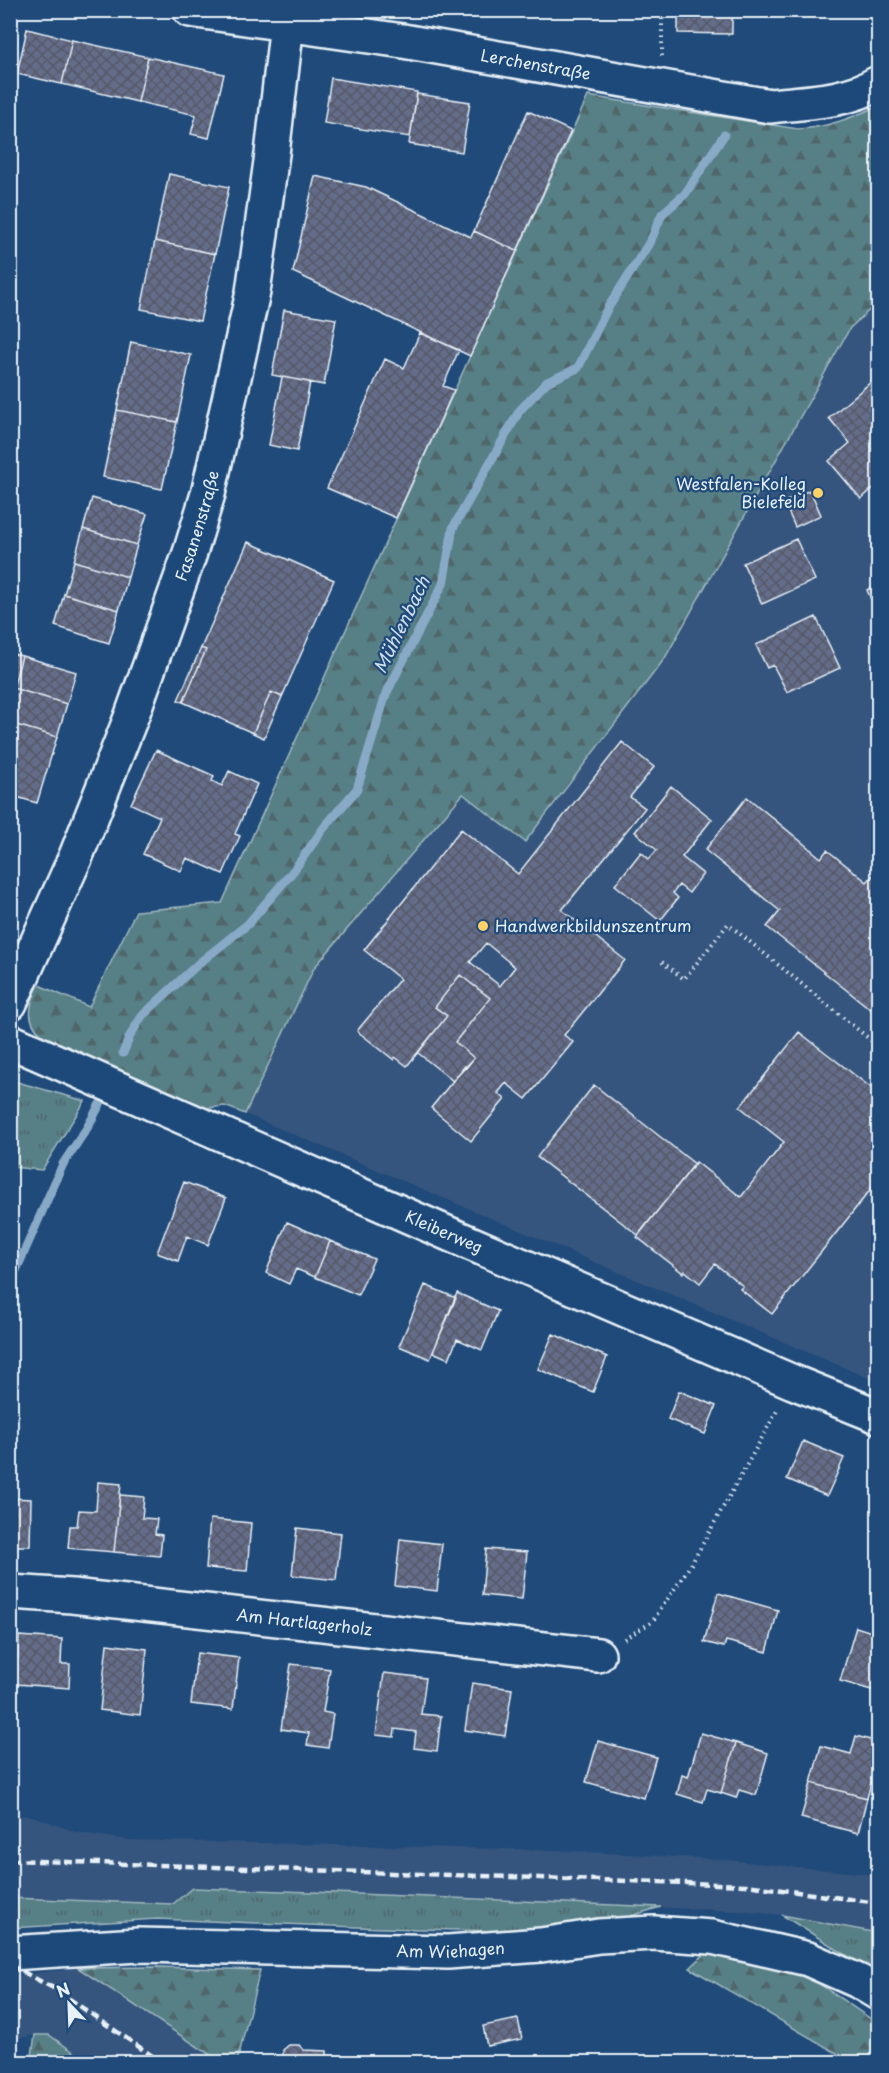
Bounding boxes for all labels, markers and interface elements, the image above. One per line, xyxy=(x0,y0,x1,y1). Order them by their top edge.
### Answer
street label: Lerchenstraße xyxy=(479,42,593,85)
street label: Fasanenstraße xyxy=(168,468,224,584)
place label: Westfalen-Kolleg Bielefeld xyxy=(676,471,806,513)
marker: Westfalen-Kolleg Bielefeld xyxy=(811,486,825,500)
water label: Mühlenbach xyxy=(366,571,436,677)
place label: Handwerkbildunszentrum xyxy=(495,913,692,937)
marker: Handwerkbildunszentrum xyxy=(476,919,490,933)
street label: Kleiberweg xyxy=(402,1203,487,1258)
street label: Am Hartlagerholz xyxy=(235,1602,374,1641)
street label: Am Wiehagen xyxy=(396,1935,506,1963)
north arrow xyxy=(39,1974,99,2034)
text: N xyxy=(52,1976,73,2003)

